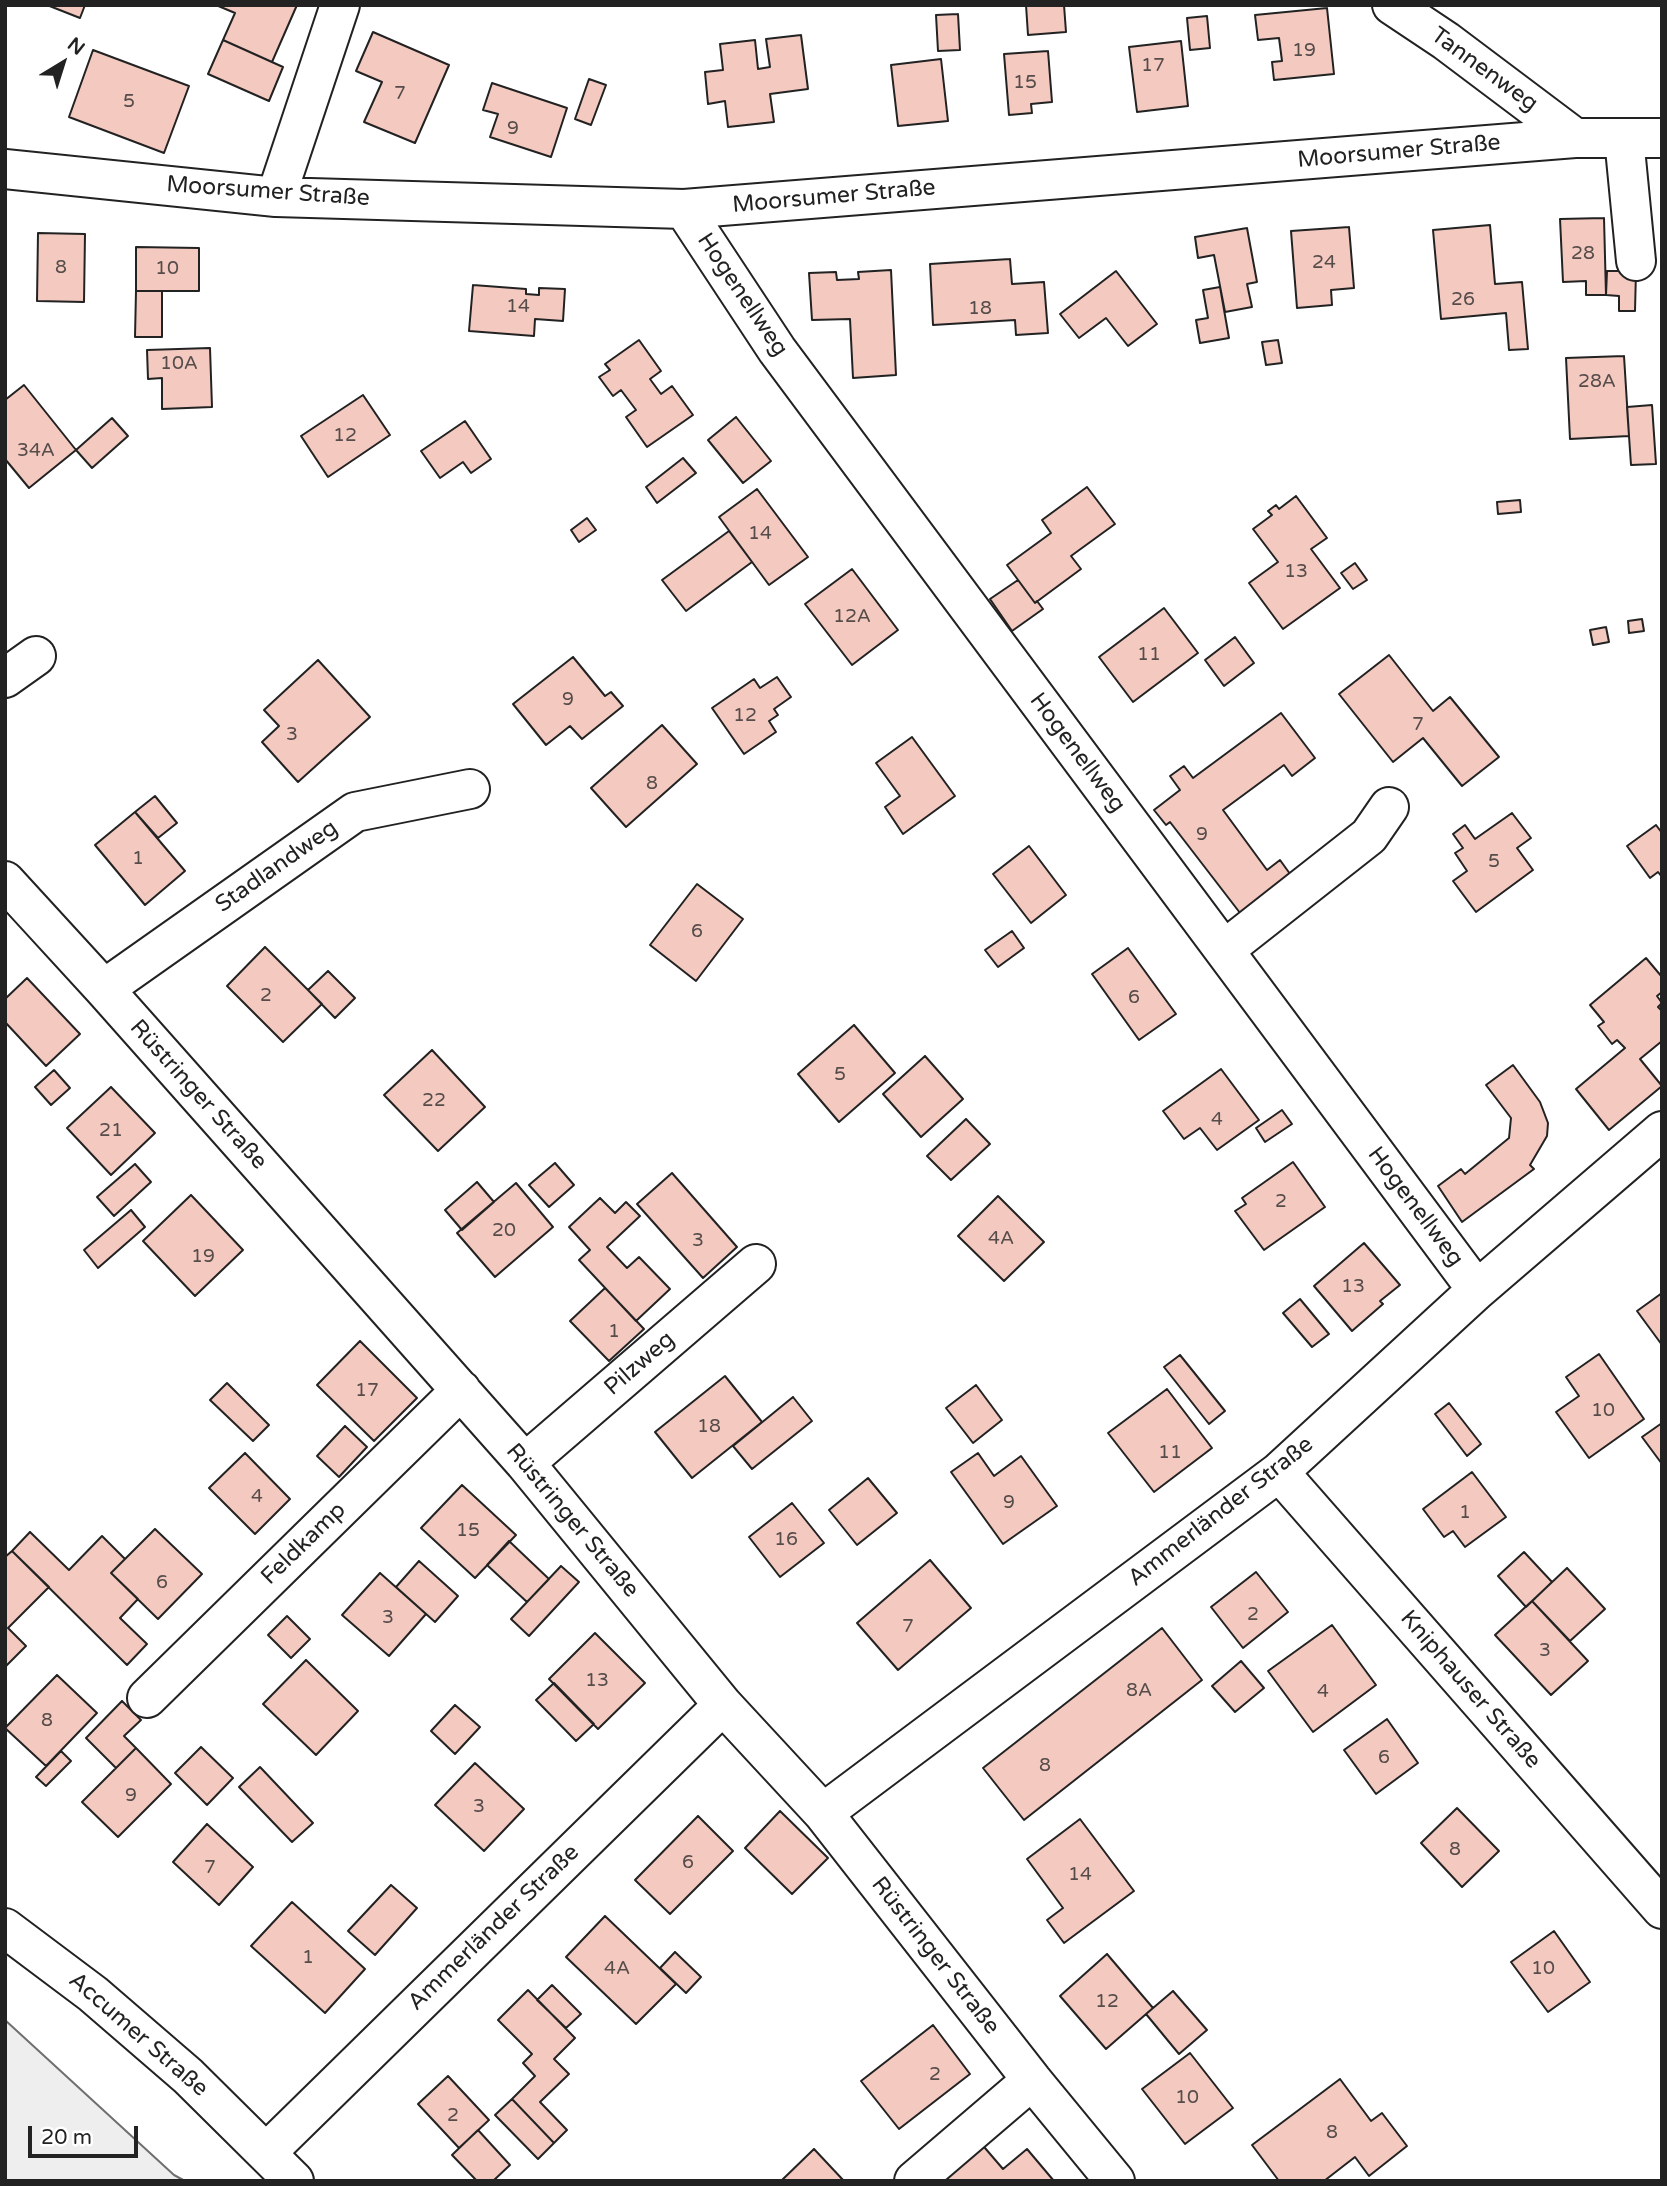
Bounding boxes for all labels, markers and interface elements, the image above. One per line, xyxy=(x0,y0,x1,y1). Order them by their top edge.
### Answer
street label: Tannenweg xyxy=(1425,22,1543,118)
north arrow xyxy=(28,28,98,98)
text: N xyxy=(63,33,89,60)
house number: 19 xyxy=(1292,40,1316,62)
house number: 17 xyxy=(1141,55,1165,77)
house number: 15 xyxy=(1013,72,1037,94)
house number: 7 xyxy=(394,83,406,105)
house number: 5 xyxy=(123,91,135,113)
house number: 9 xyxy=(507,118,519,140)
street label: Moorsumer Straße xyxy=(1296,129,1502,175)
street label: Moorsumer Straße xyxy=(165,171,371,213)
street label: Moorsumer Straße xyxy=(731,174,937,220)
street label: Hogenellweg xyxy=(691,228,793,362)
house number: 28 xyxy=(1571,243,1595,265)
house number: 24 xyxy=(1312,252,1336,274)
house number: 8 xyxy=(55,257,67,279)
house number: 10 xyxy=(155,258,179,280)
house number: 26 xyxy=(1451,289,1475,311)
house number: 14 xyxy=(506,296,530,318)
house number: 18 xyxy=(968,298,992,320)
house number: 10A xyxy=(160,353,198,375)
house number: 28A xyxy=(1578,371,1616,393)
house number: 12 xyxy=(333,425,357,447)
house number: 34A xyxy=(17,440,55,462)
house number: 14 xyxy=(748,523,772,545)
house number: 13 xyxy=(1284,561,1308,583)
house number: 12A xyxy=(833,606,871,628)
house number: 11 xyxy=(1137,644,1161,666)
street label: Hogenellweg xyxy=(1023,688,1131,818)
house number: 9 xyxy=(562,689,574,711)
house number: 12 xyxy=(733,705,757,727)
house number: 7 xyxy=(1412,714,1424,736)
house number: 3 xyxy=(286,724,298,746)
house number: 8 xyxy=(646,773,658,795)
street label: Stadlandweg xyxy=(211,815,343,919)
house number: 9 xyxy=(1196,824,1208,846)
house number: 1 xyxy=(132,848,144,870)
house number: 5 xyxy=(1488,851,1500,873)
house number: 6 xyxy=(691,921,703,943)
house number: 2 xyxy=(260,985,272,1007)
house number: 6 xyxy=(1128,987,1140,1009)
street label: Rüstringer Straße xyxy=(123,1014,273,1176)
house number: 5 xyxy=(834,1064,846,1086)
house number: 22 xyxy=(422,1090,446,1112)
house number: 4 xyxy=(1211,1109,1223,1131)
house number: 21 xyxy=(99,1120,123,1142)
street label: Hogenellweg xyxy=(1361,1142,1469,1272)
house number: 2 xyxy=(1275,1191,1287,1213)
house number: 20 xyxy=(492,1220,516,1242)
house number: 4A xyxy=(988,1228,1014,1250)
house number: 3 xyxy=(692,1230,704,1252)
house number: 19 xyxy=(191,1246,215,1268)
house number: 13 xyxy=(1341,1276,1365,1298)
house number: 1 xyxy=(608,1321,620,1343)
street label: Pilzweg xyxy=(599,1326,681,1402)
house number: 17 xyxy=(355,1380,379,1402)
house number: 10 xyxy=(1591,1400,1615,1422)
house number: 18 xyxy=(697,1416,721,1438)
street label: Ammerländer Straße xyxy=(1123,1431,1319,1593)
street label: Rüstringer Straße xyxy=(500,1439,644,1603)
house number: 11 xyxy=(1158,1442,1182,1464)
house number: 4 xyxy=(251,1486,263,1508)
house number: 9 xyxy=(1003,1492,1015,1514)
street label: Feldkamp xyxy=(256,1497,352,1591)
house number: 1 xyxy=(1459,1502,1471,1524)
house number: 15 xyxy=(456,1520,480,1542)
house number: 16 xyxy=(774,1529,798,1551)
house number: 6 xyxy=(156,1572,168,1594)
house number: 2 xyxy=(1247,1604,1259,1626)
street label: Kniphauser Straße xyxy=(1394,1605,1546,1775)
house number: 3 xyxy=(382,1607,394,1629)
house number: 7 xyxy=(902,1616,914,1638)
house number: 3 xyxy=(1539,1640,1551,1662)
house number: 13 xyxy=(585,1670,609,1692)
house number: 8A xyxy=(1126,1680,1152,1702)
house number: 4 xyxy=(1317,1681,1329,1703)
house number: 8 xyxy=(41,1710,53,1732)
house number: 6 xyxy=(1378,1747,1390,1769)
house number: 8 xyxy=(1039,1755,1051,1777)
house number: 9 xyxy=(125,1785,137,1807)
house number: 3 xyxy=(473,1796,485,1818)
street label: Ammerländer Straße xyxy=(403,1839,585,2017)
house number: 8 xyxy=(1449,1839,1461,1861)
house number: 6 xyxy=(682,1852,694,1874)
house number: 7 xyxy=(204,1857,216,1879)
house number: 14 xyxy=(1068,1864,1092,1886)
street label: Rüstringer Straße xyxy=(865,1872,1005,2040)
house number: 1 xyxy=(302,1947,314,1969)
house number: 4A xyxy=(604,1958,630,1980)
house number: 10 xyxy=(1531,1958,1555,1980)
street label: Accumer Straße xyxy=(63,1967,213,2103)
house number: 12 xyxy=(1095,1991,1119,2013)
house number: 2 xyxy=(929,2064,941,2086)
house number: 10 xyxy=(1175,2087,1199,2109)
house number: 2 xyxy=(447,2105,459,2127)
scale bar xyxy=(32,2112,142,2156)
house number: 8 xyxy=(1326,2122,1338,2144)
text: 20 m xyxy=(41,2125,92,2150)

